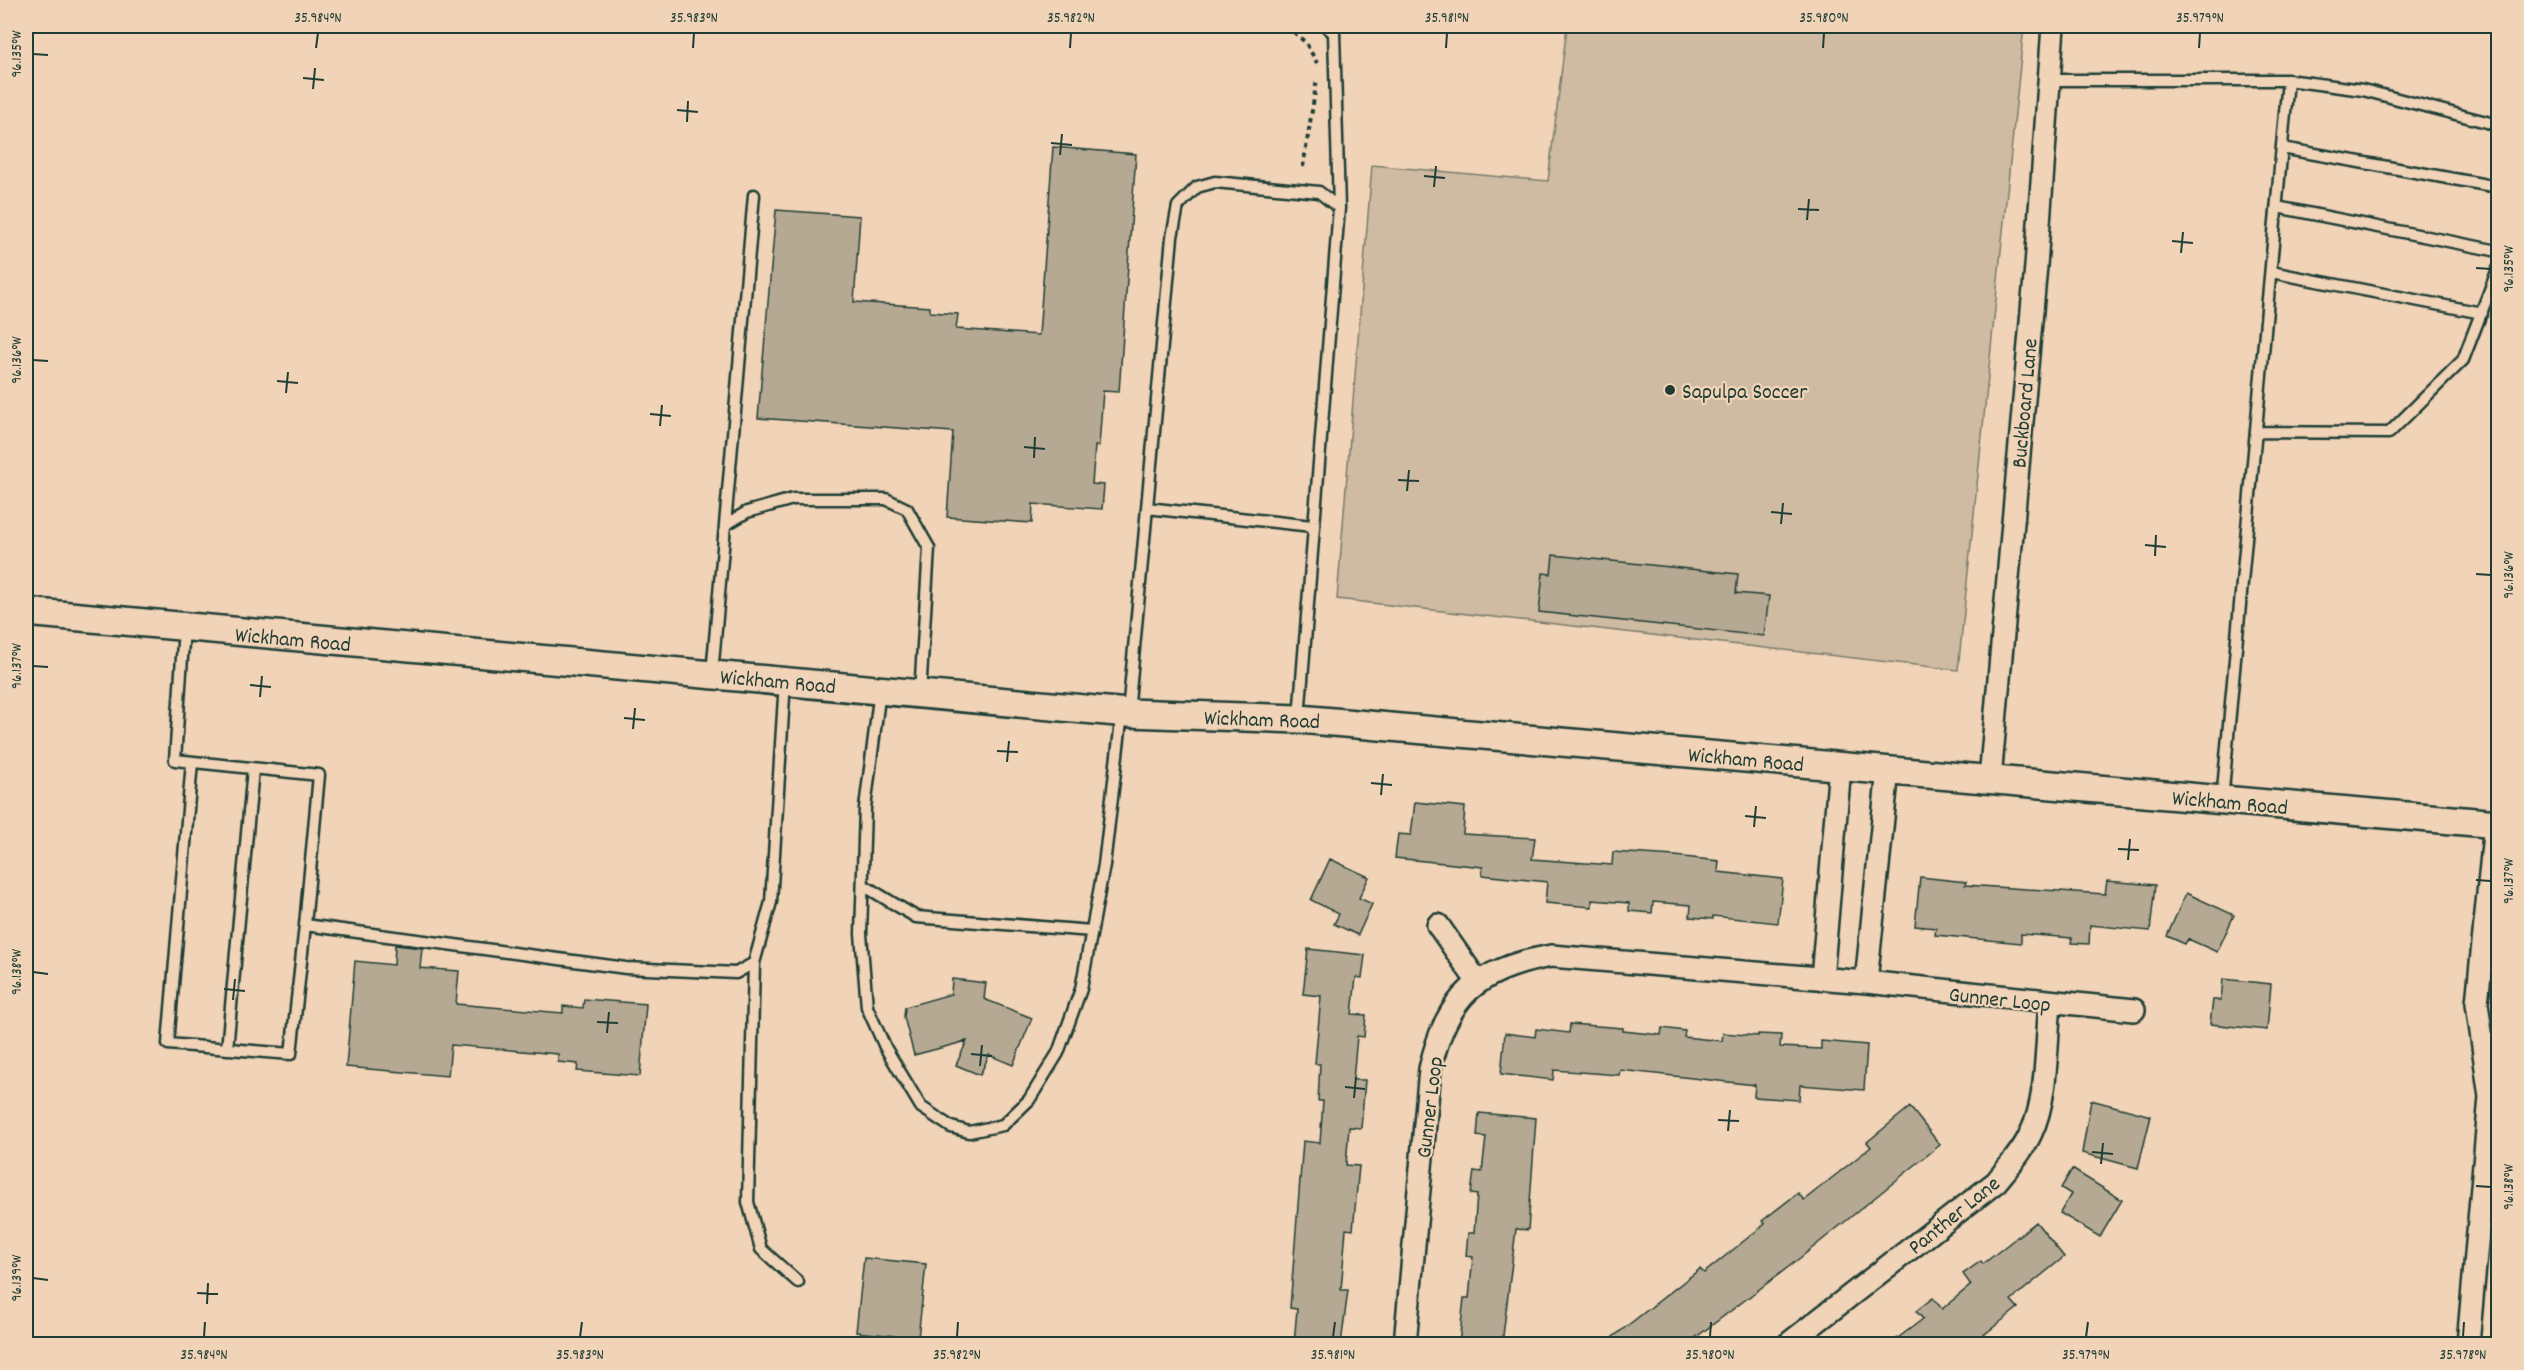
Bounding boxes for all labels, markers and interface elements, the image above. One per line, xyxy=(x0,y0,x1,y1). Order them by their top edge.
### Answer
text: 35.984°N xyxy=(294,8,342,30)
text: 35.983°N xyxy=(670,8,718,30)
text: 35.982°N xyxy=(1047,8,1095,30)
text: 35.981°N xyxy=(1425,8,1469,30)
text: 35.980°N xyxy=(1799,8,1849,30)
text: 35.979°N xyxy=(2176,8,2224,30)
text: 96.135°W xyxy=(7,30,29,78)
text: 96.135°W xyxy=(2499,245,2521,293)
text: 96.136°W xyxy=(7,336,29,384)
street label: Buckboard Lane xyxy=(2005,337,2048,469)
place label: Sapulpa Soccer xyxy=(1682,378,1808,409)
marker: Sapulpa Soccer xyxy=(1663,383,1677,397)
text: 96.136°W xyxy=(2499,551,2521,599)
street label: Wickham Road xyxy=(233,621,352,662)
text: 96.137°W xyxy=(7,643,29,689)
street label: Wickham Road xyxy=(718,663,837,704)
street label: Wickham Road xyxy=(1203,704,1320,739)
street label: Wickham Road xyxy=(1686,741,1805,782)
street label: Wickham Road xyxy=(2170,784,2289,825)
text: 96.137°W xyxy=(2499,858,2521,904)
text: 96.138°W xyxy=(7,949,29,995)
street label: Gunner Loop xyxy=(1947,981,2052,1022)
street label: Gunner Loop xyxy=(1410,1055,1453,1160)
text: 96.138°W xyxy=(2499,1164,2521,1210)
street label: Panther Lane xyxy=(1902,1170,2008,1264)
text: 96.139°W xyxy=(7,1254,29,1301)
text: 35.984°N xyxy=(180,1345,228,1367)
text: 35.983°N xyxy=(556,1345,604,1367)
text: 35.982°N xyxy=(933,1345,981,1367)
text: 35.981°N xyxy=(1311,1345,1355,1367)
text: 35.980°N xyxy=(1685,1345,1735,1367)
text: 35.979°N xyxy=(2062,1345,2110,1367)
text: 35.978°N xyxy=(2440,1345,2486,1367)

